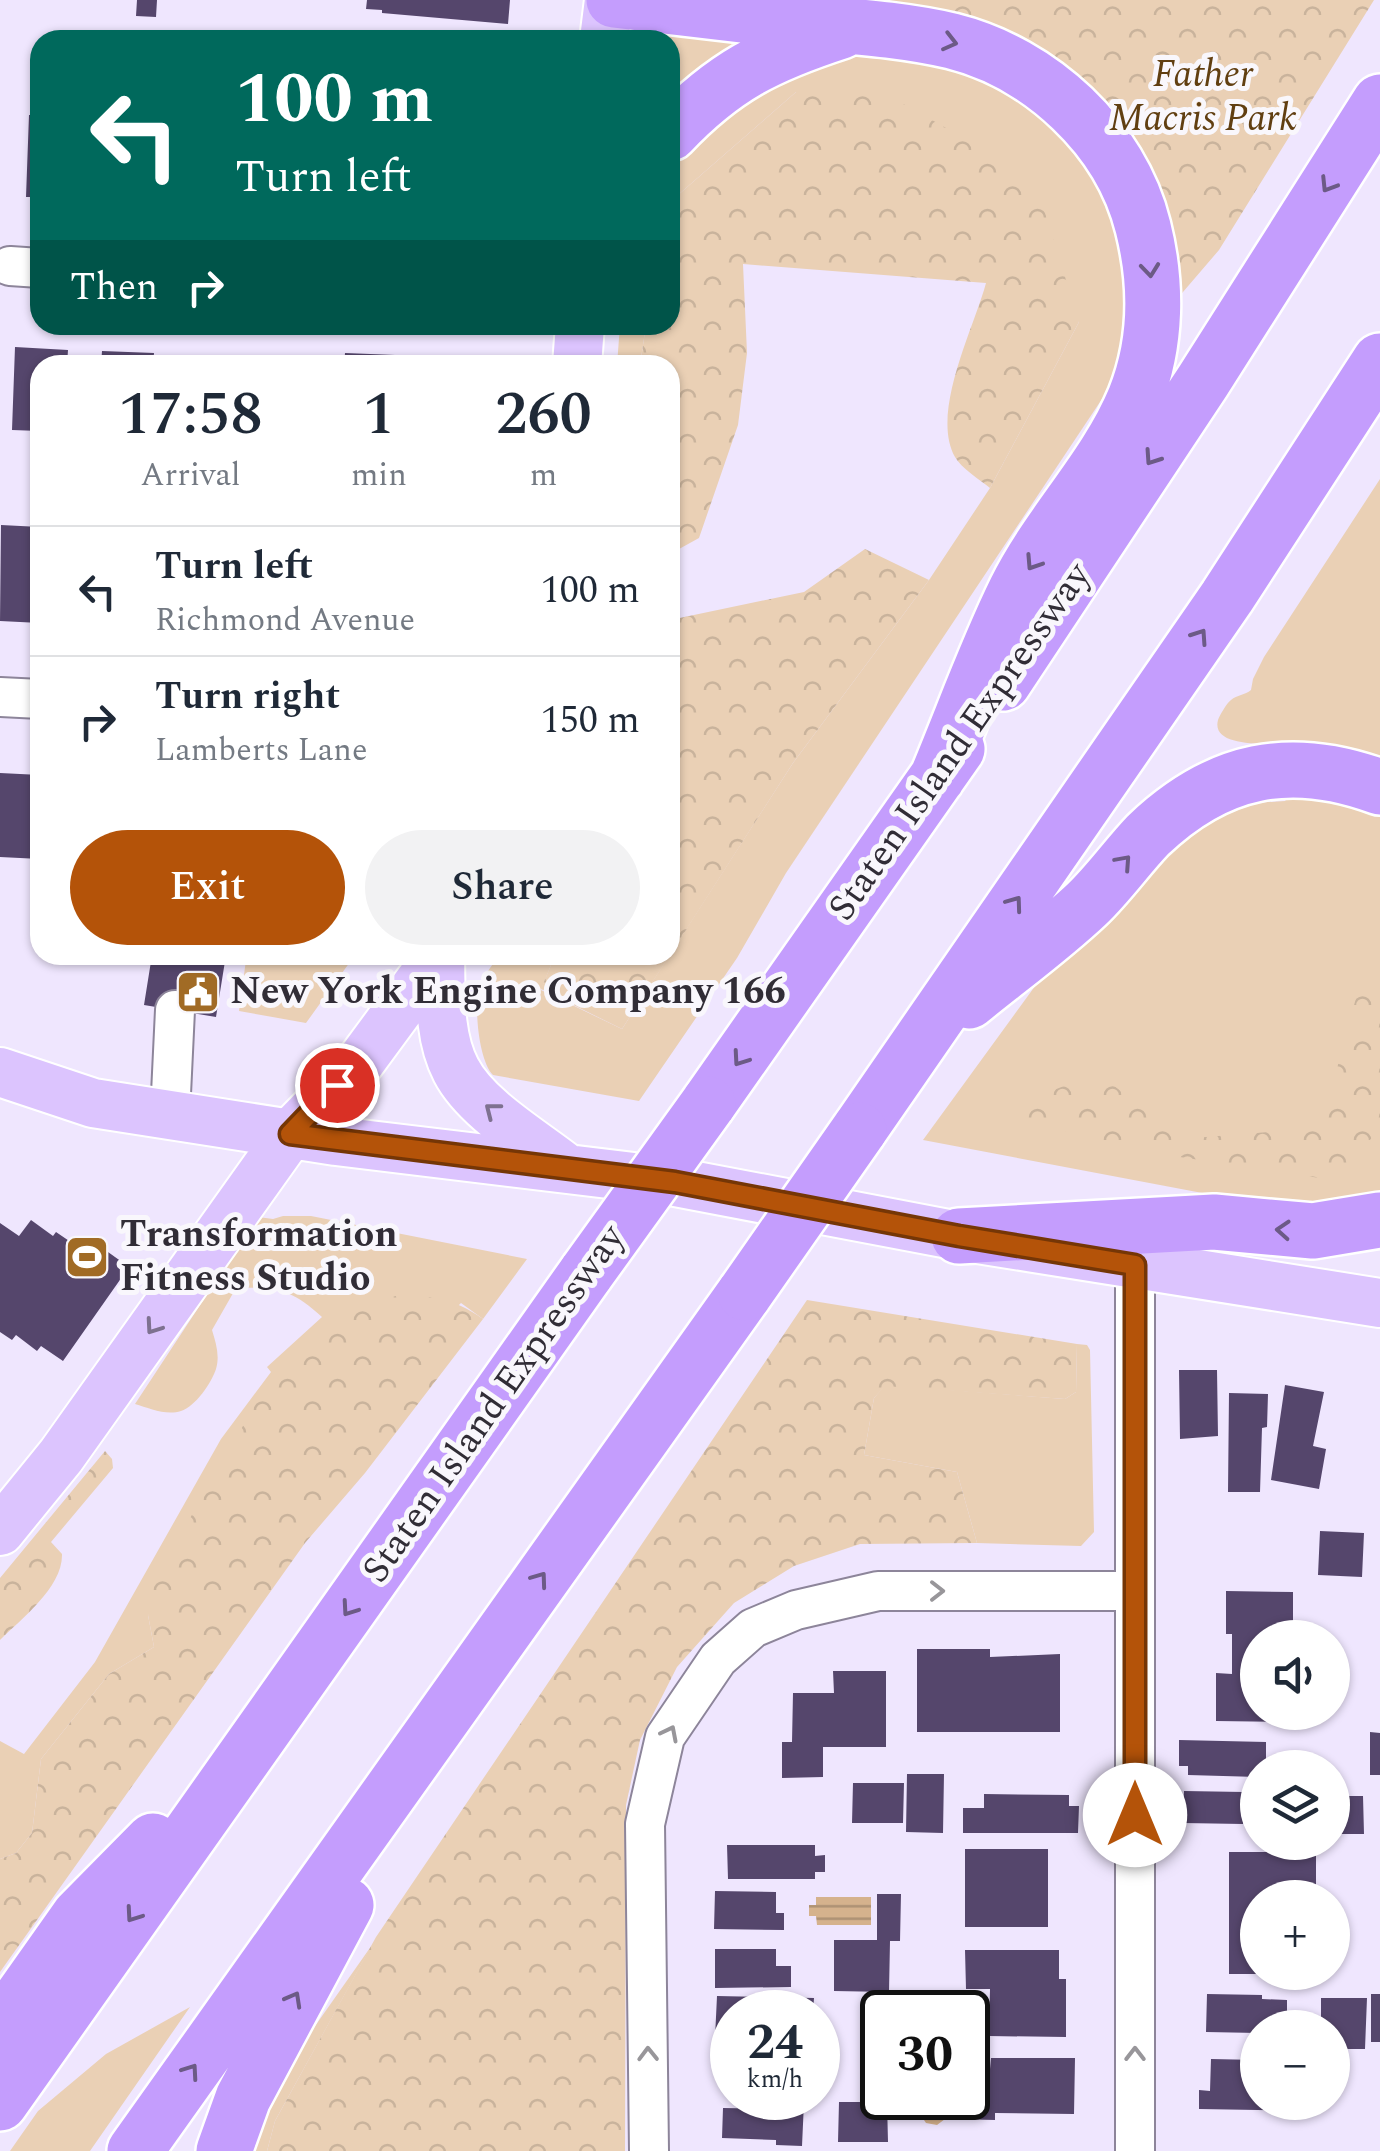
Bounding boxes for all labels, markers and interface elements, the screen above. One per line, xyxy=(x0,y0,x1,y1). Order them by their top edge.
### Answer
one-way arrow xyxy=(941,30,958,51)
park label: Father Macris Park xyxy=(1109,46,1297,148)
text: 100 m xyxy=(235,47,433,153)
icon: left xyxy=(70,70,200,200)
text: Turn left xyxy=(235,143,412,212)
one-way arrow xyxy=(1321,174,1340,192)
text: Then xyxy=(70,259,158,317)
icon: right xyxy=(178,260,233,315)
one-way arrow xyxy=(1139,262,1160,278)
text: 17:58 xyxy=(118,369,263,461)
text: 1 xyxy=(363,369,395,461)
text: 260 xyxy=(495,369,592,461)
one-way arrow xyxy=(1145,447,1164,465)
text: Arrival xyxy=(141,451,240,500)
text: min xyxy=(351,451,407,500)
text: m xyxy=(530,451,557,500)
text: Turn left xyxy=(155,538,313,596)
street label: Staten Island Expressway xyxy=(814,549,1107,933)
one-way arrow xyxy=(1026,553,1045,571)
text: 100 m xyxy=(541,562,640,620)
icon: left xyxy=(70,564,125,619)
text: Richmond Avenue xyxy=(155,596,415,645)
one-way arrow xyxy=(1188,629,1206,648)
text: Turn right xyxy=(155,668,340,726)
text: 150 m xyxy=(541,692,640,750)
icon: right xyxy=(70,694,125,749)
text: Lamberts Lane xyxy=(155,726,367,775)
button: Exit xyxy=(70,830,345,945)
button: Share xyxy=(365,830,640,945)
one-way arrow xyxy=(1113,855,1131,874)
one-way arrow xyxy=(1003,896,1021,915)
place label: New York Engine Company 166 xyxy=(230,963,786,1021)
public building icon: New York Engine Company 166 xyxy=(175,969,221,1015)
pin xyxy=(295,1043,380,1128)
one-way arrow xyxy=(734,1047,752,1066)
icon: arrive xyxy=(310,1058,365,1113)
one-way arrow xyxy=(485,1104,503,1122)
place label: Transformation Fitness Studio xyxy=(120,1206,398,1308)
street label: Staten Island Expressway xyxy=(348,1211,641,1595)
one-way arrow xyxy=(1275,1219,1291,1241)
sports icon: Transformation Fitness Studio xyxy=(64,1234,110,1280)
one-way arrow xyxy=(147,1316,165,1334)
one-way arrow xyxy=(528,1572,546,1590)
one-way arrow xyxy=(930,1580,946,1602)
one-way arrow xyxy=(343,1598,361,1617)
map controls xyxy=(1240,1620,1350,2120)
button: sound xyxy=(1240,1620,1350,1730)
one-way arrow xyxy=(658,1725,677,1743)
button: layers xyxy=(1240,1750,1350,1860)
position arrow xyxy=(1083,1763,1187,1867)
button: + xyxy=(1240,1880,1350,1990)
one-way arrow xyxy=(127,1904,145,1922)
speed limit sign: 30 xyxy=(860,1990,990,2120)
one-way arrow xyxy=(281,1992,301,2010)
text: 24 xyxy=(747,2005,803,2081)
button: − xyxy=(1240,2010,1350,2120)
one-way arrow xyxy=(637,2045,659,2060)
one-way arrow xyxy=(1124,2045,1146,2060)
text: km/h xyxy=(747,2061,803,2099)
one-way arrow xyxy=(179,2064,197,2083)

